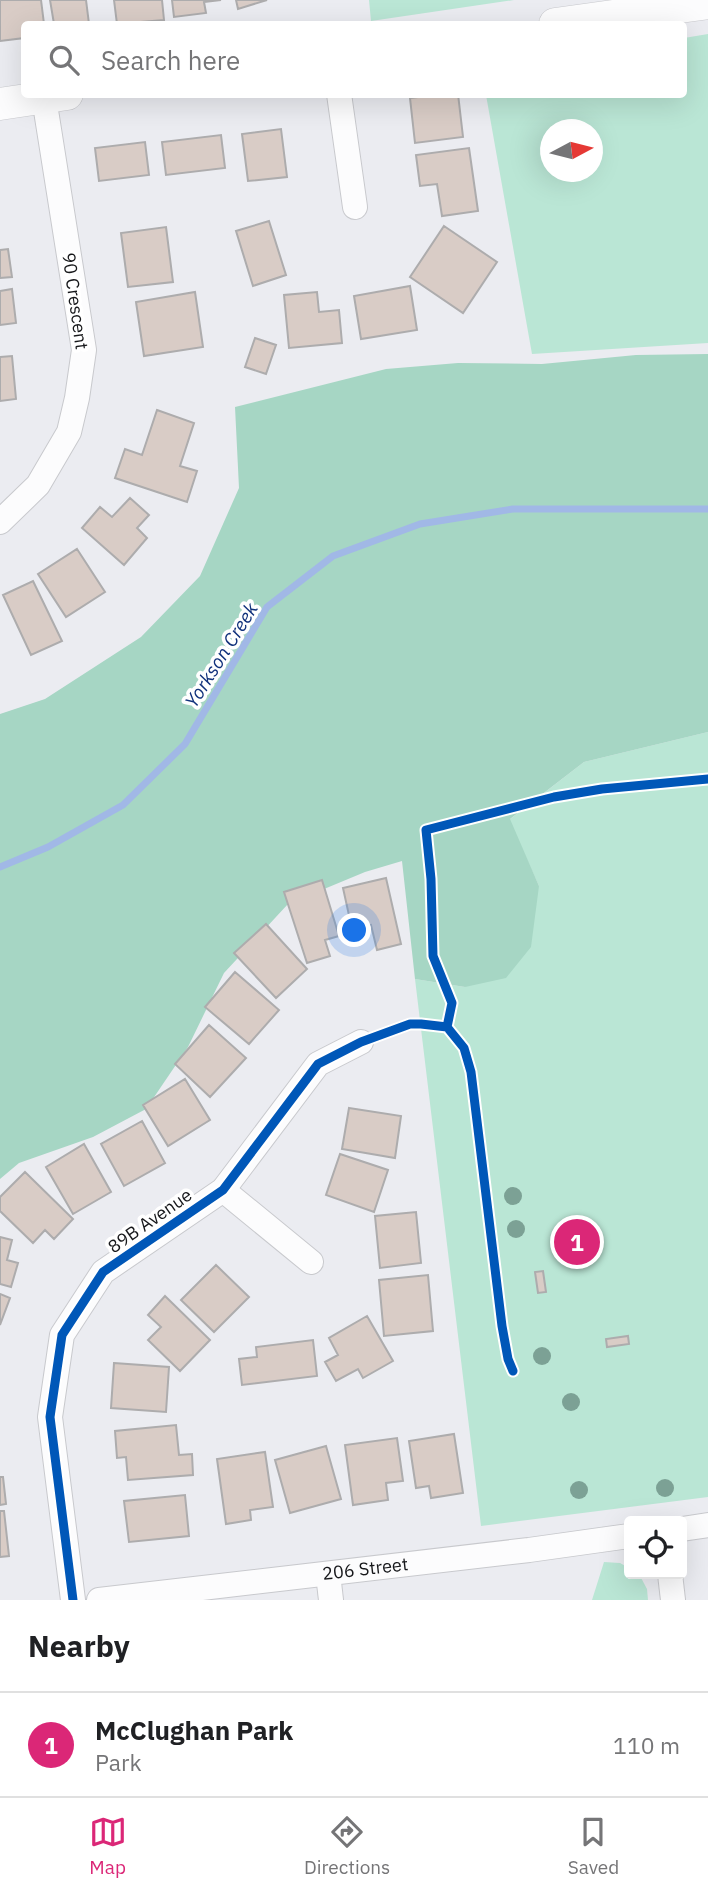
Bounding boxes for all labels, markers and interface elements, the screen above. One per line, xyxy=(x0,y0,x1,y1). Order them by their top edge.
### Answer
search box xyxy=(21,21,687,98)
icon: search xyxy=(45,41,83,79)
text: Search here xyxy=(101,43,240,77)
north arrow xyxy=(540,119,603,182)
street label: 90 Crescent xyxy=(57,251,94,351)
water label: Yorkson Creek xyxy=(179,597,263,712)
your location xyxy=(337,913,371,947)
street label: 89B Avenue xyxy=(103,1183,196,1258)
pin: 1 xyxy=(554,1216,600,1268)
map controls xyxy=(624,1516,687,1579)
button: locate xyxy=(624,1516,687,1579)
street label: 206 Street xyxy=(321,1552,409,1585)
text: Nearby xyxy=(28,1626,130,1665)
text: McClughan Park xyxy=(95,1713,293,1747)
text: 1 xyxy=(44,1730,58,1760)
text: 110 m xyxy=(613,1730,680,1760)
text: Park xyxy=(95,1747,142,1777)
tab: Map xyxy=(89,1813,127,1879)
tab: Directions xyxy=(304,1813,390,1879)
tab: Saved xyxy=(568,1813,619,1879)

